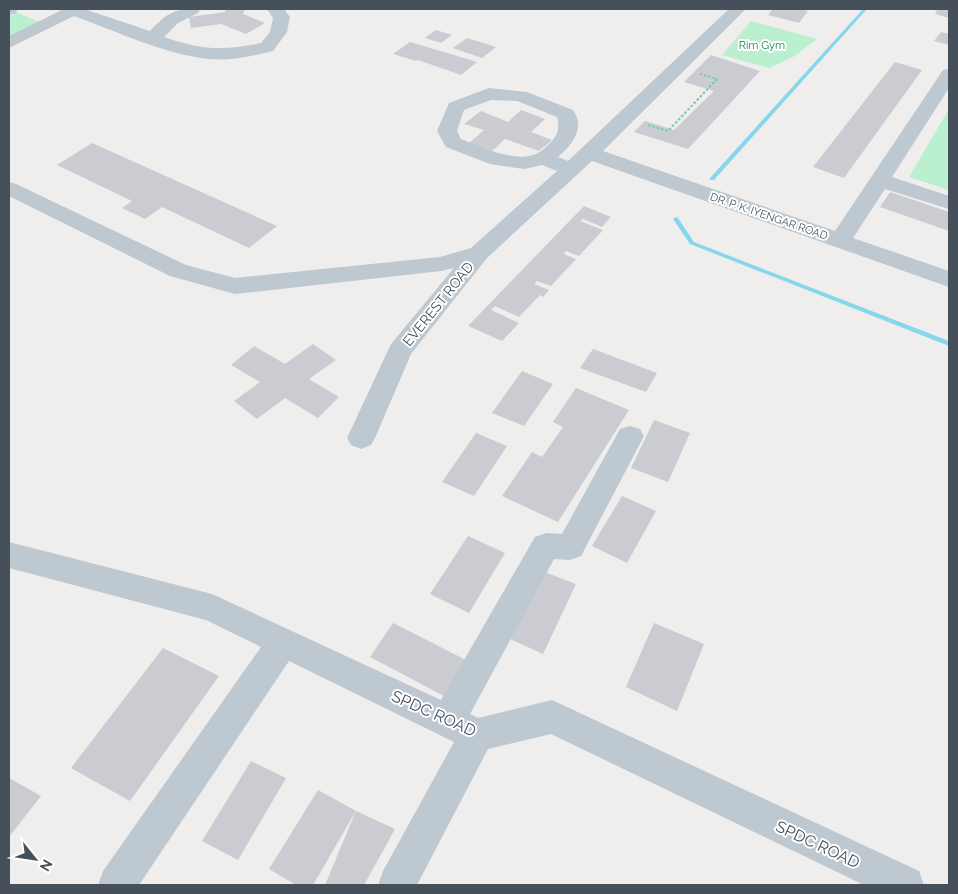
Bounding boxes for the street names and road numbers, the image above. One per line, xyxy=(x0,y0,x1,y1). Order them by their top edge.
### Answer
street label: DR. P. K. IYENGAR ROAD xyxy=(708,190,829,243)
street label: EVEREST ROAD xyxy=(399,259,477,349)
street label: SPDC ROAD xyxy=(389,686,479,741)
street label: SPDC ROAD xyxy=(773,817,863,872)

